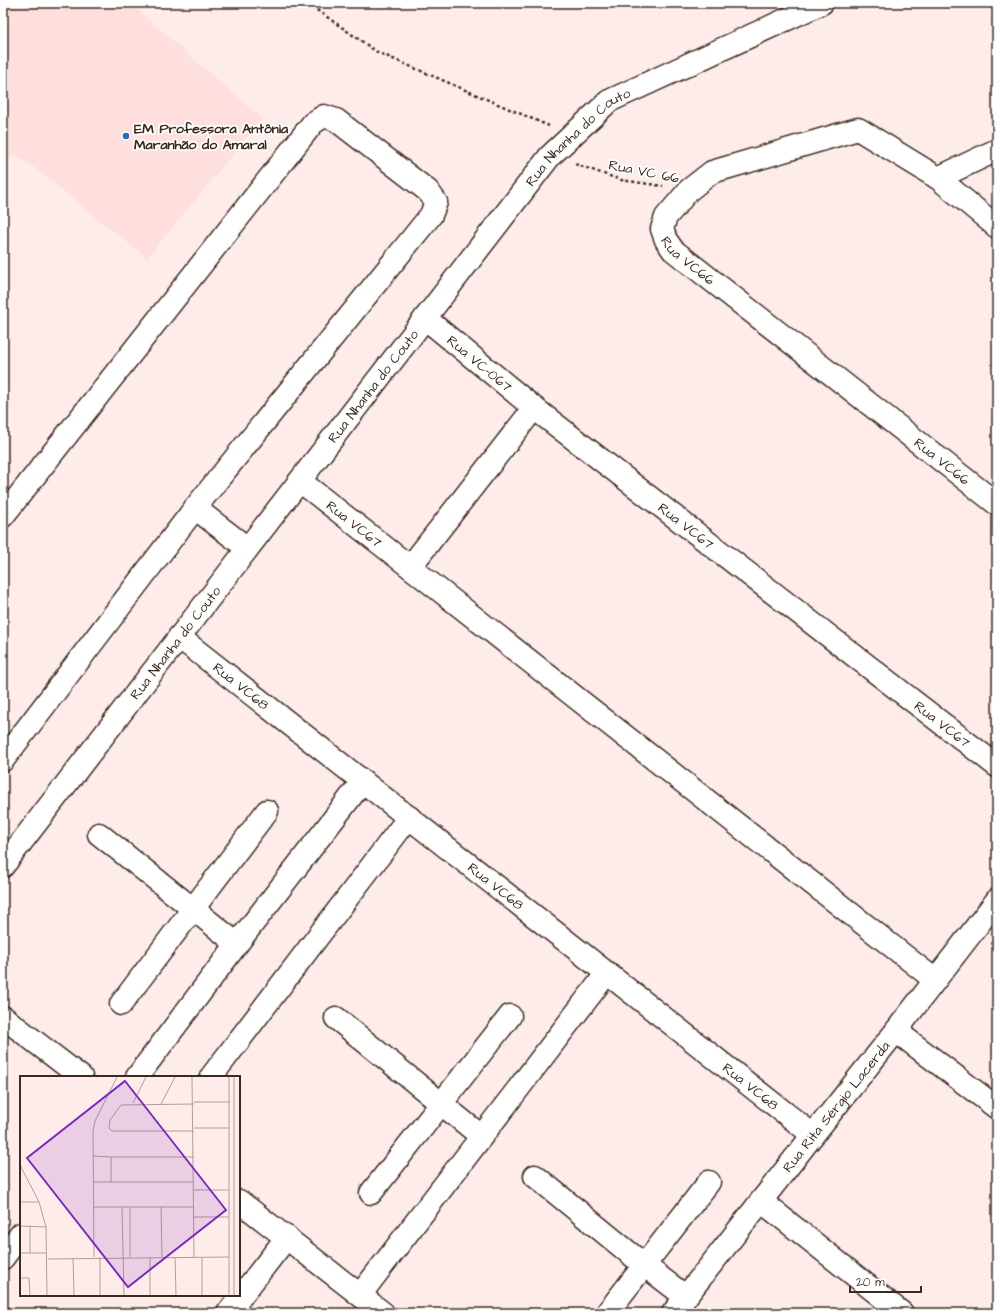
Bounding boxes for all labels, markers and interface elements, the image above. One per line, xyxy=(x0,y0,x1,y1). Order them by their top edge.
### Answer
street label: Rua Nhanha do Couto xyxy=(521,83,634,191)
place label: EM Professora Antônia Maranhão do Amaral xyxy=(134,119,289,155)
marker: EM Professora Antônia Maranhão do Amaral xyxy=(121,131,131,141)
street label: Rua VC 66 xyxy=(607,155,681,189)
street label: Rua VC66 xyxy=(655,233,719,290)
street label: Rua Nhanha do Couto xyxy=(323,326,424,448)
street label: Rua VC-067 xyxy=(442,331,516,397)
street label: Rua VC66 xyxy=(909,434,974,490)
street label: Rua VC67 xyxy=(322,496,386,553)
street label: Rua VC67 xyxy=(653,498,718,555)
street label: Rua Nhanha do Couto xyxy=(126,582,226,704)
street label: Rua VC68 xyxy=(208,658,273,715)
street label: Rua VC67 xyxy=(910,697,974,753)
street label: Rua VC68 xyxy=(463,858,528,915)
street label: Rua Rita Sérgio Lacerda xyxy=(778,1037,895,1177)
street label: Rua VC68 xyxy=(718,1058,782,1115)
inset map xyxy=(20,1076,240,1296)
scale bar xyxy=(850,1268,921,1294)
text: 20 m xyxy=(856,1274,885,1291)

